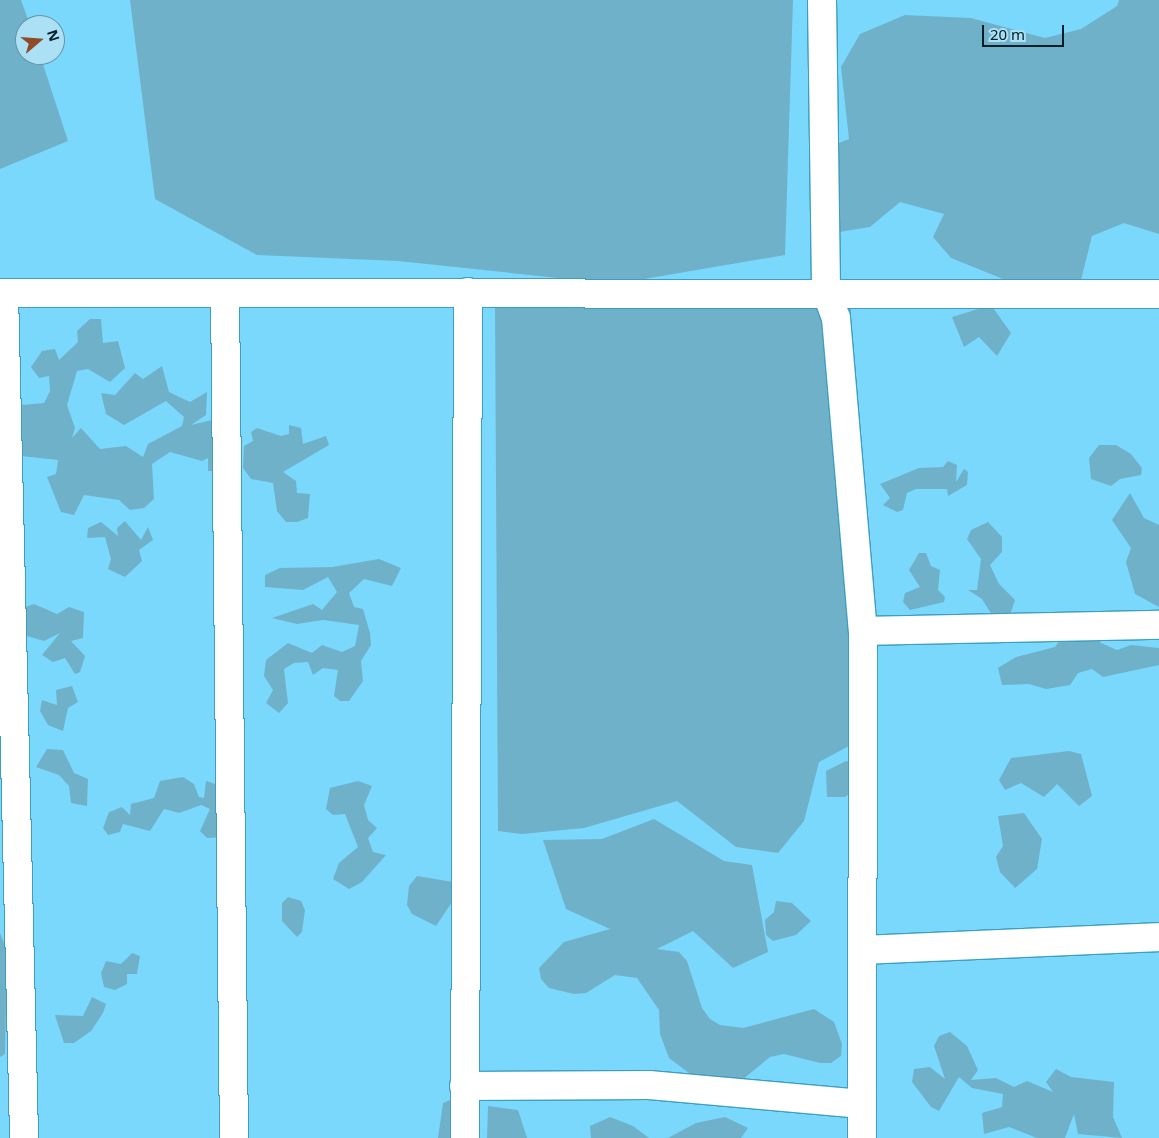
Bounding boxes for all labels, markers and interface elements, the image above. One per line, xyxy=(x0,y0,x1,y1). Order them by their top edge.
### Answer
north arrow xyxy=(15,15,65,65)
scale bar xyxy=(984,15,1066,47)
text: 20 m xyxy=(990,24,1025,44)
text: N xyxy=(43,27,65,44)

